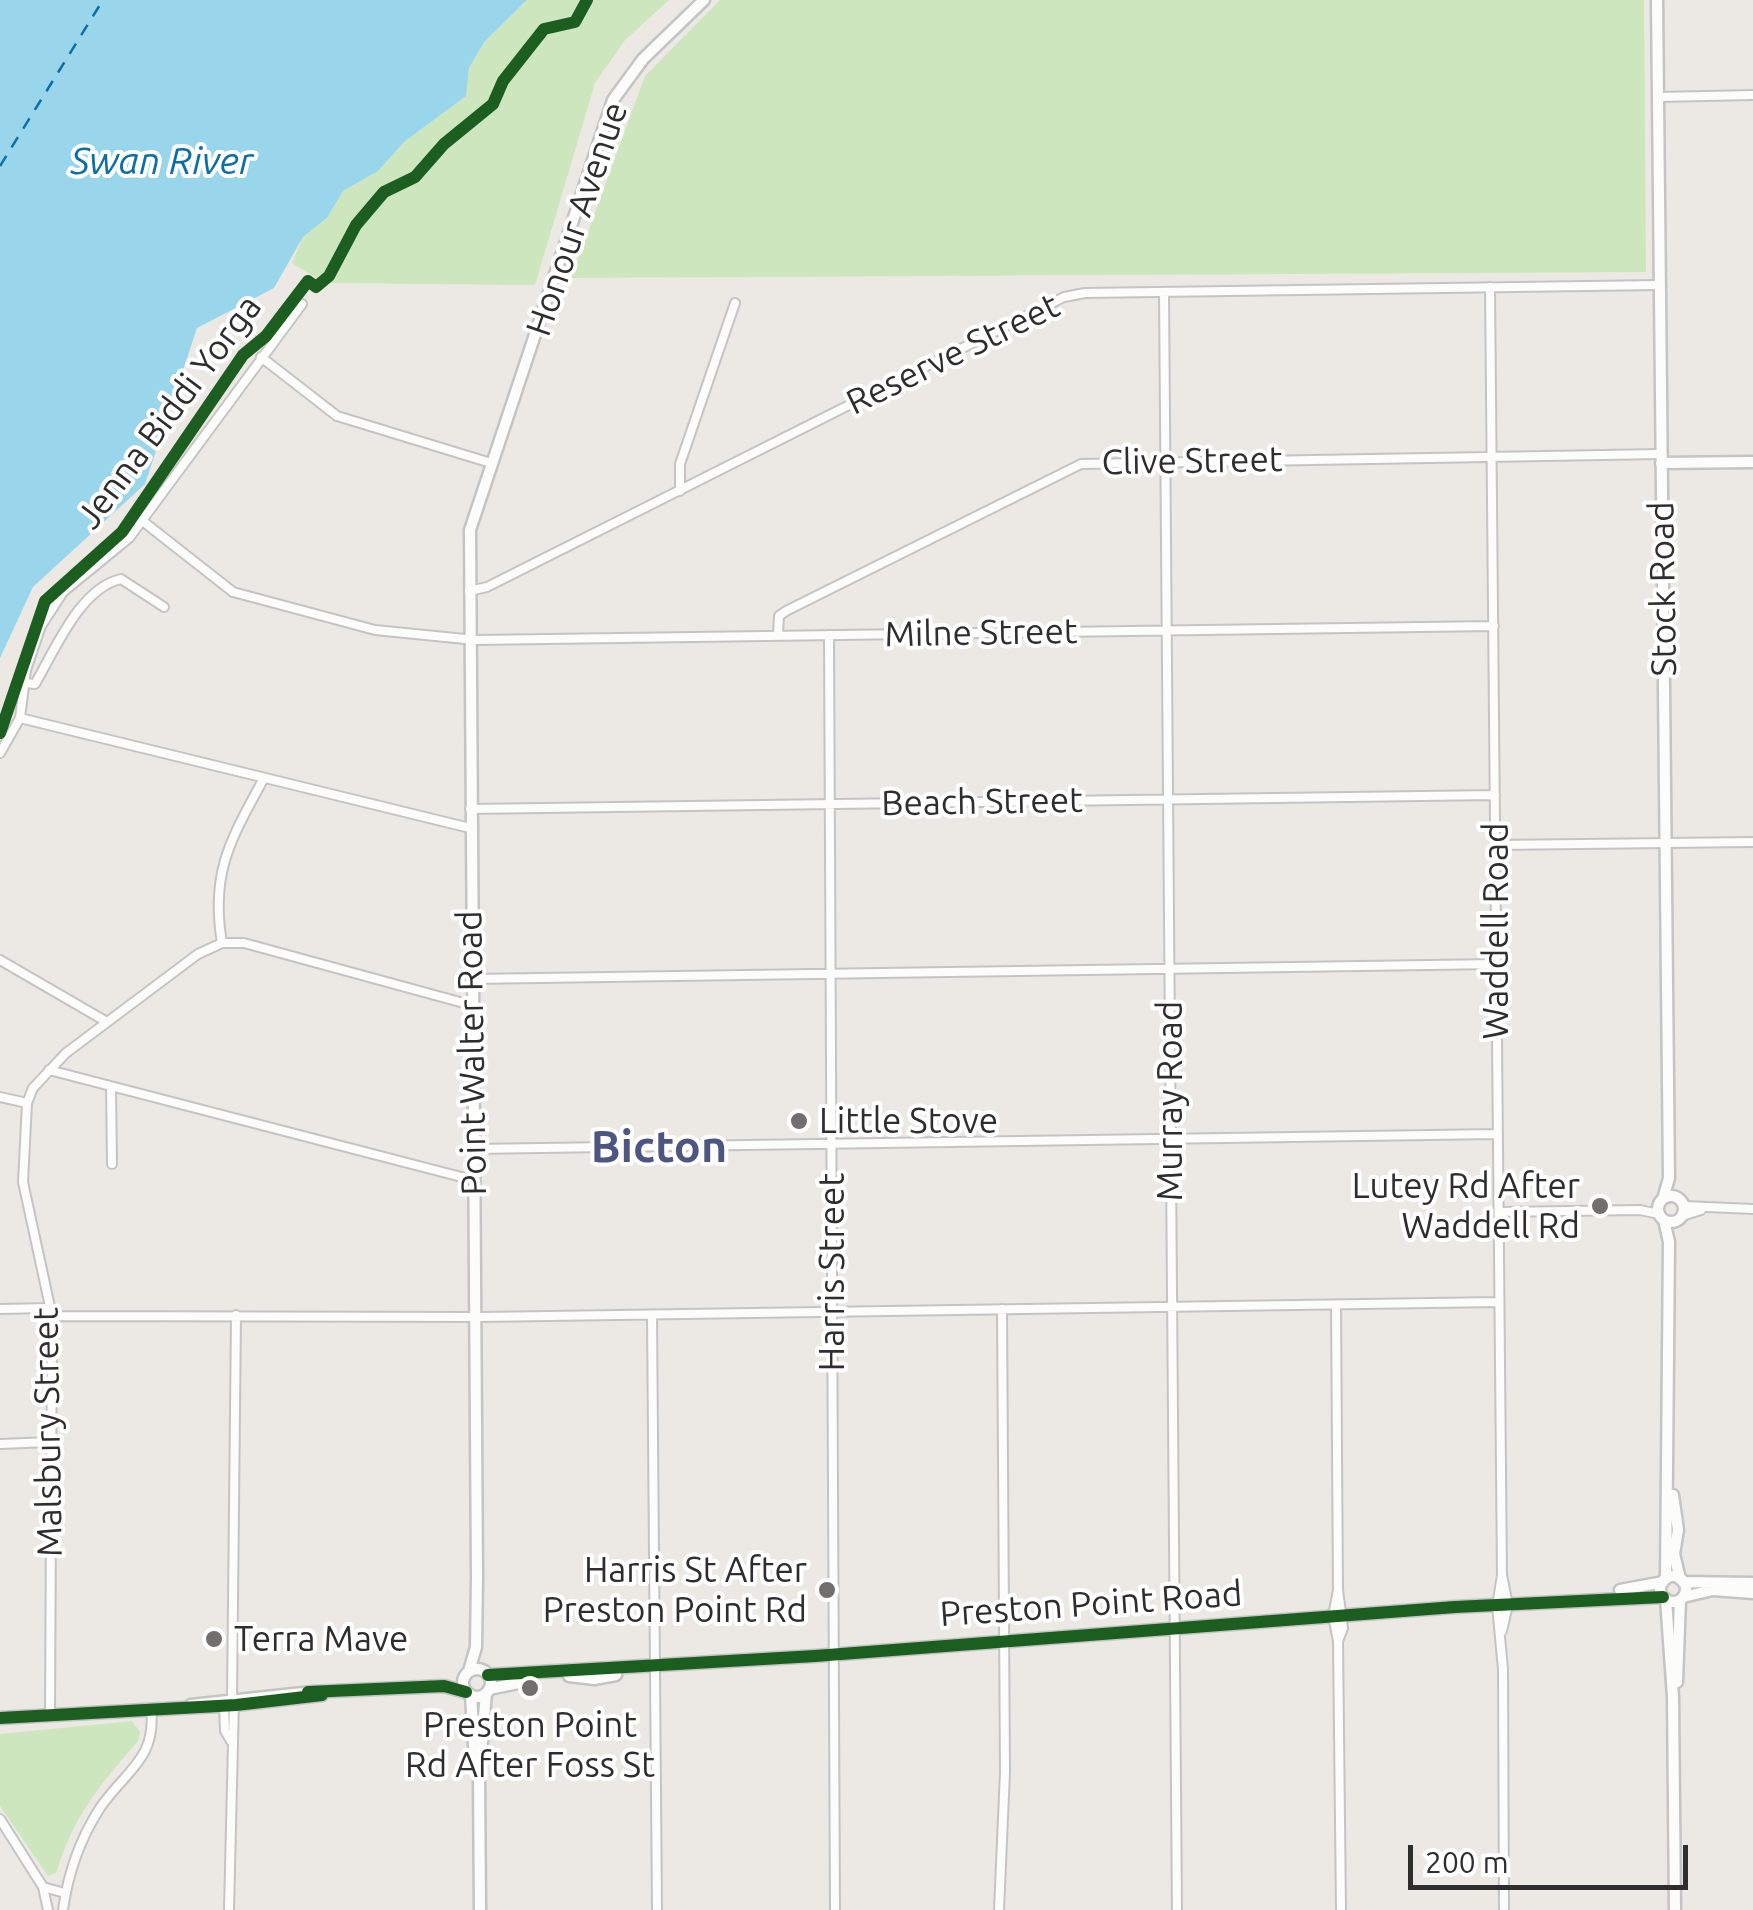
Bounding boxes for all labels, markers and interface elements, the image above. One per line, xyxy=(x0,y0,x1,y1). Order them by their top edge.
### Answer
street label: Honour Avenue xyxy=(517,97,637,341)
water label: Swan River xyxy=(71,138,253,184)
street label: Reserve Street xyxy=(840,284,1066,424)
street label: Jenna Biddi Yorga xyxy=(68,287,270,537)
street label: Clive Street xyxy=(1101,438,1283,484)
street label: Stock Road xyxy=(1640,501,1686,677)
street label: Milne Street xyxy=(884,610,1078,656)
street label: Beach Street xyxy=(881,779,1083,825)
street label: Waddell Road xyxy=(1475,823,1517,1039)
street label: Point Walter Road xyxy=(449,910,495,1196)
street label: Murray Road xyxy=(1149,1001,1191,1201)
place label: Little Stove xyxy=(819,1100,998,1142)
marker: Little Stove xyxy=(788,1110,810,1132)
district label: Bicton xyxy=(591,1120,727,1174)
place label: Lutey Rd After Waddell Rd xyxy=(1352,1165,1580,1247)
street label: Harris Street xyxy=(811,1173,853,1371)
marker: Lutey Rd After Waddell Rd xyxy=(1589,1195,1611,1217)
street label: Malsbury Street xyxy=(25,1307,71,1557)
place label: Harris St After Preston Point Rd xyxy=(543,1549,807,1631)
street label: Preston Point Road xyxy=(939,1572,1243,1636)
marker: Harris St After Preston Point Rd xyxy=(816,1579,838,1601)
place label: Terra Mave xyxy=(234,1618,408,1660)
marker: Terra Mave xyxy=(203,1628,225,1650)
marker: Preston Point Rd After Foss St xyxy=(519,1677,541,1699)
place label: Preston Point Rd After Foss St xyxy=(405,1704,655,1786)
scale bar xyxy=(1413,1825,1693,1887)
text: 200 m xyxy=(1425,1845,1509,1879)

